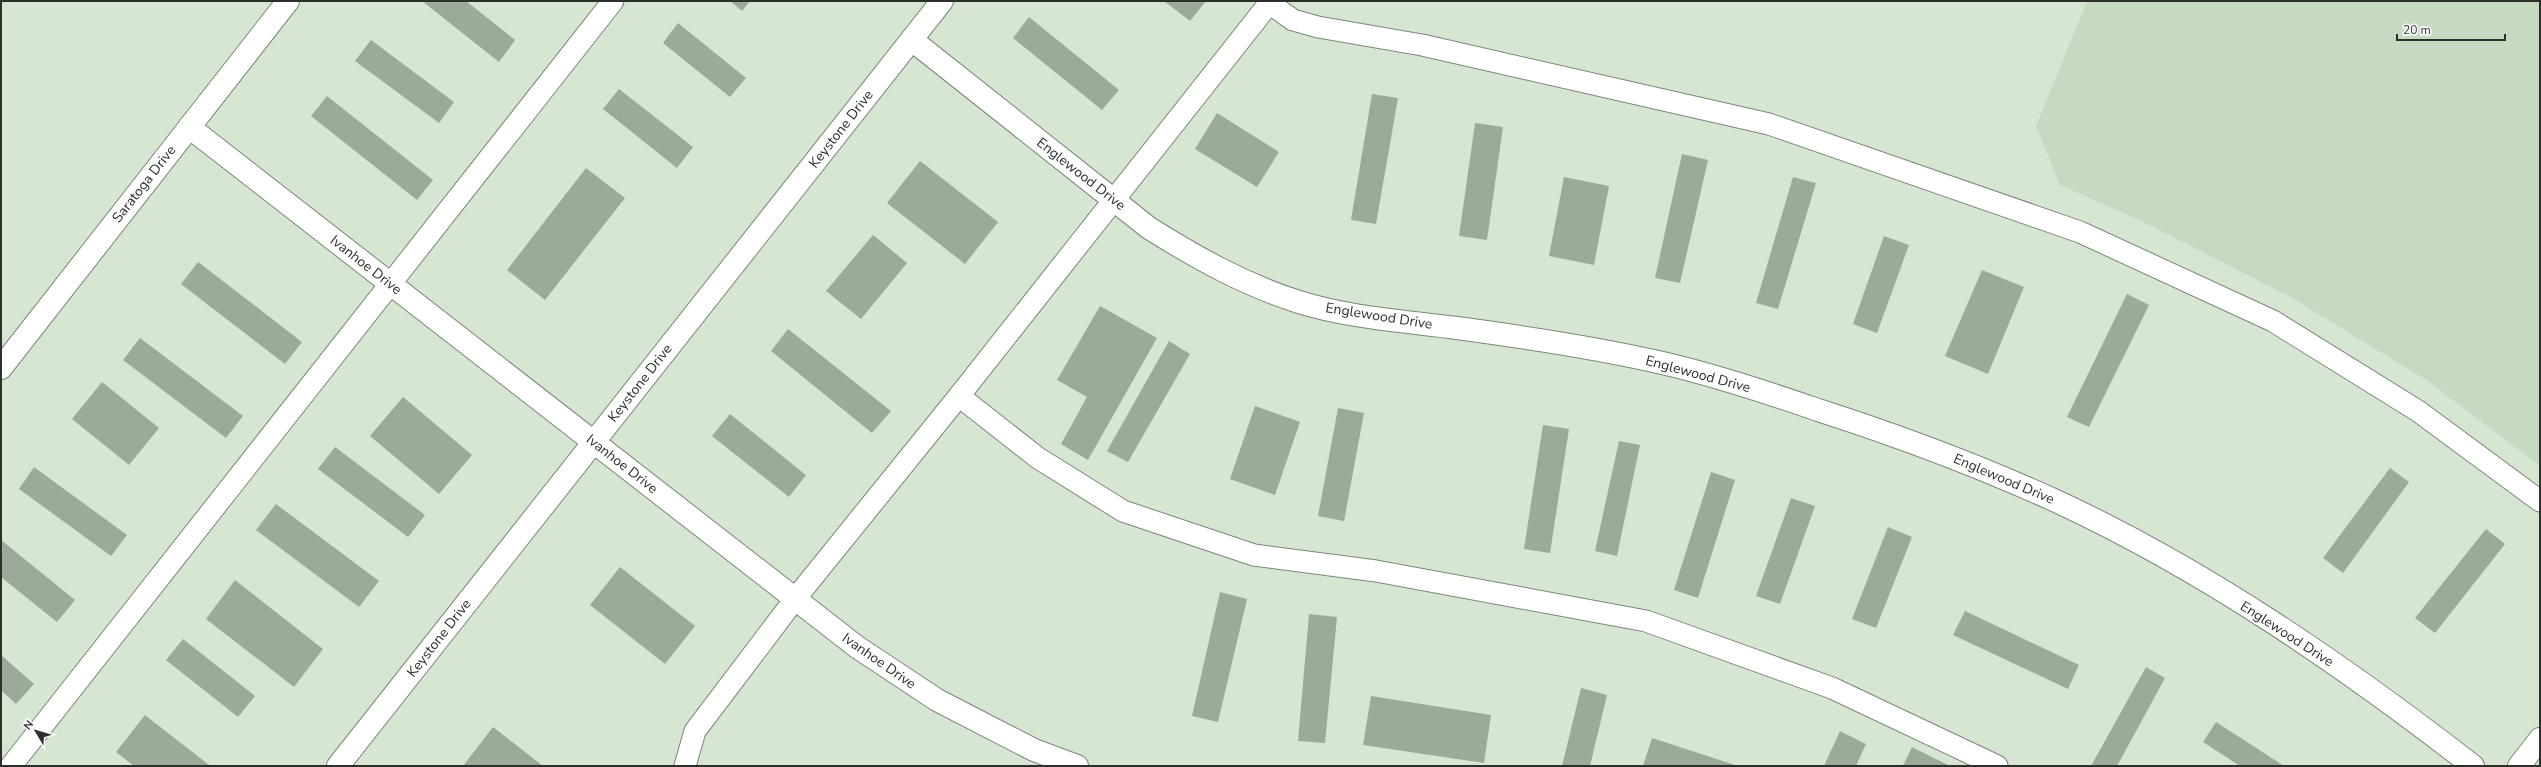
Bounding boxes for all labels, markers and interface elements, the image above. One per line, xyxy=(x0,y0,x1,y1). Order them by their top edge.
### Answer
scale bar xyxy=(2397,16,2505,42)
text: 20 m xyxy=(2403,22,2431,38)
street label: Keystone Drive xyxy=(804,86,878,172)
street label: Englewood Drive xyxy=(1033,133,1129,215)
street label: Saratoga Drive xyxy=(108,141,180,227)
street label: Ivanhoe Drive xyxy=(326,231,406,299)
street label: Englewood Drive xyxy=(1324,298,1434,334)
street label: Keystone Drive xyxy=(603,340,677,426)
street label: Englewood Drive xyxy=(1643,351,1753,397)
street label: Ivanhoe Drive xyxy=(582,430,662,498)
street label: Englewood Drive xyxy=(1951,449,2057,509)
street label: Keystone Drive xyxy=(402,595,476,681)
street label: Englewood Drive xyxy=(2237,597,2337,671)
street label: Ivanhoe Drive xyxy=(838,629,920,693)
north arrow xyxy=(16,711,56,751)
text: N xyxy=(20,717,37,733)

